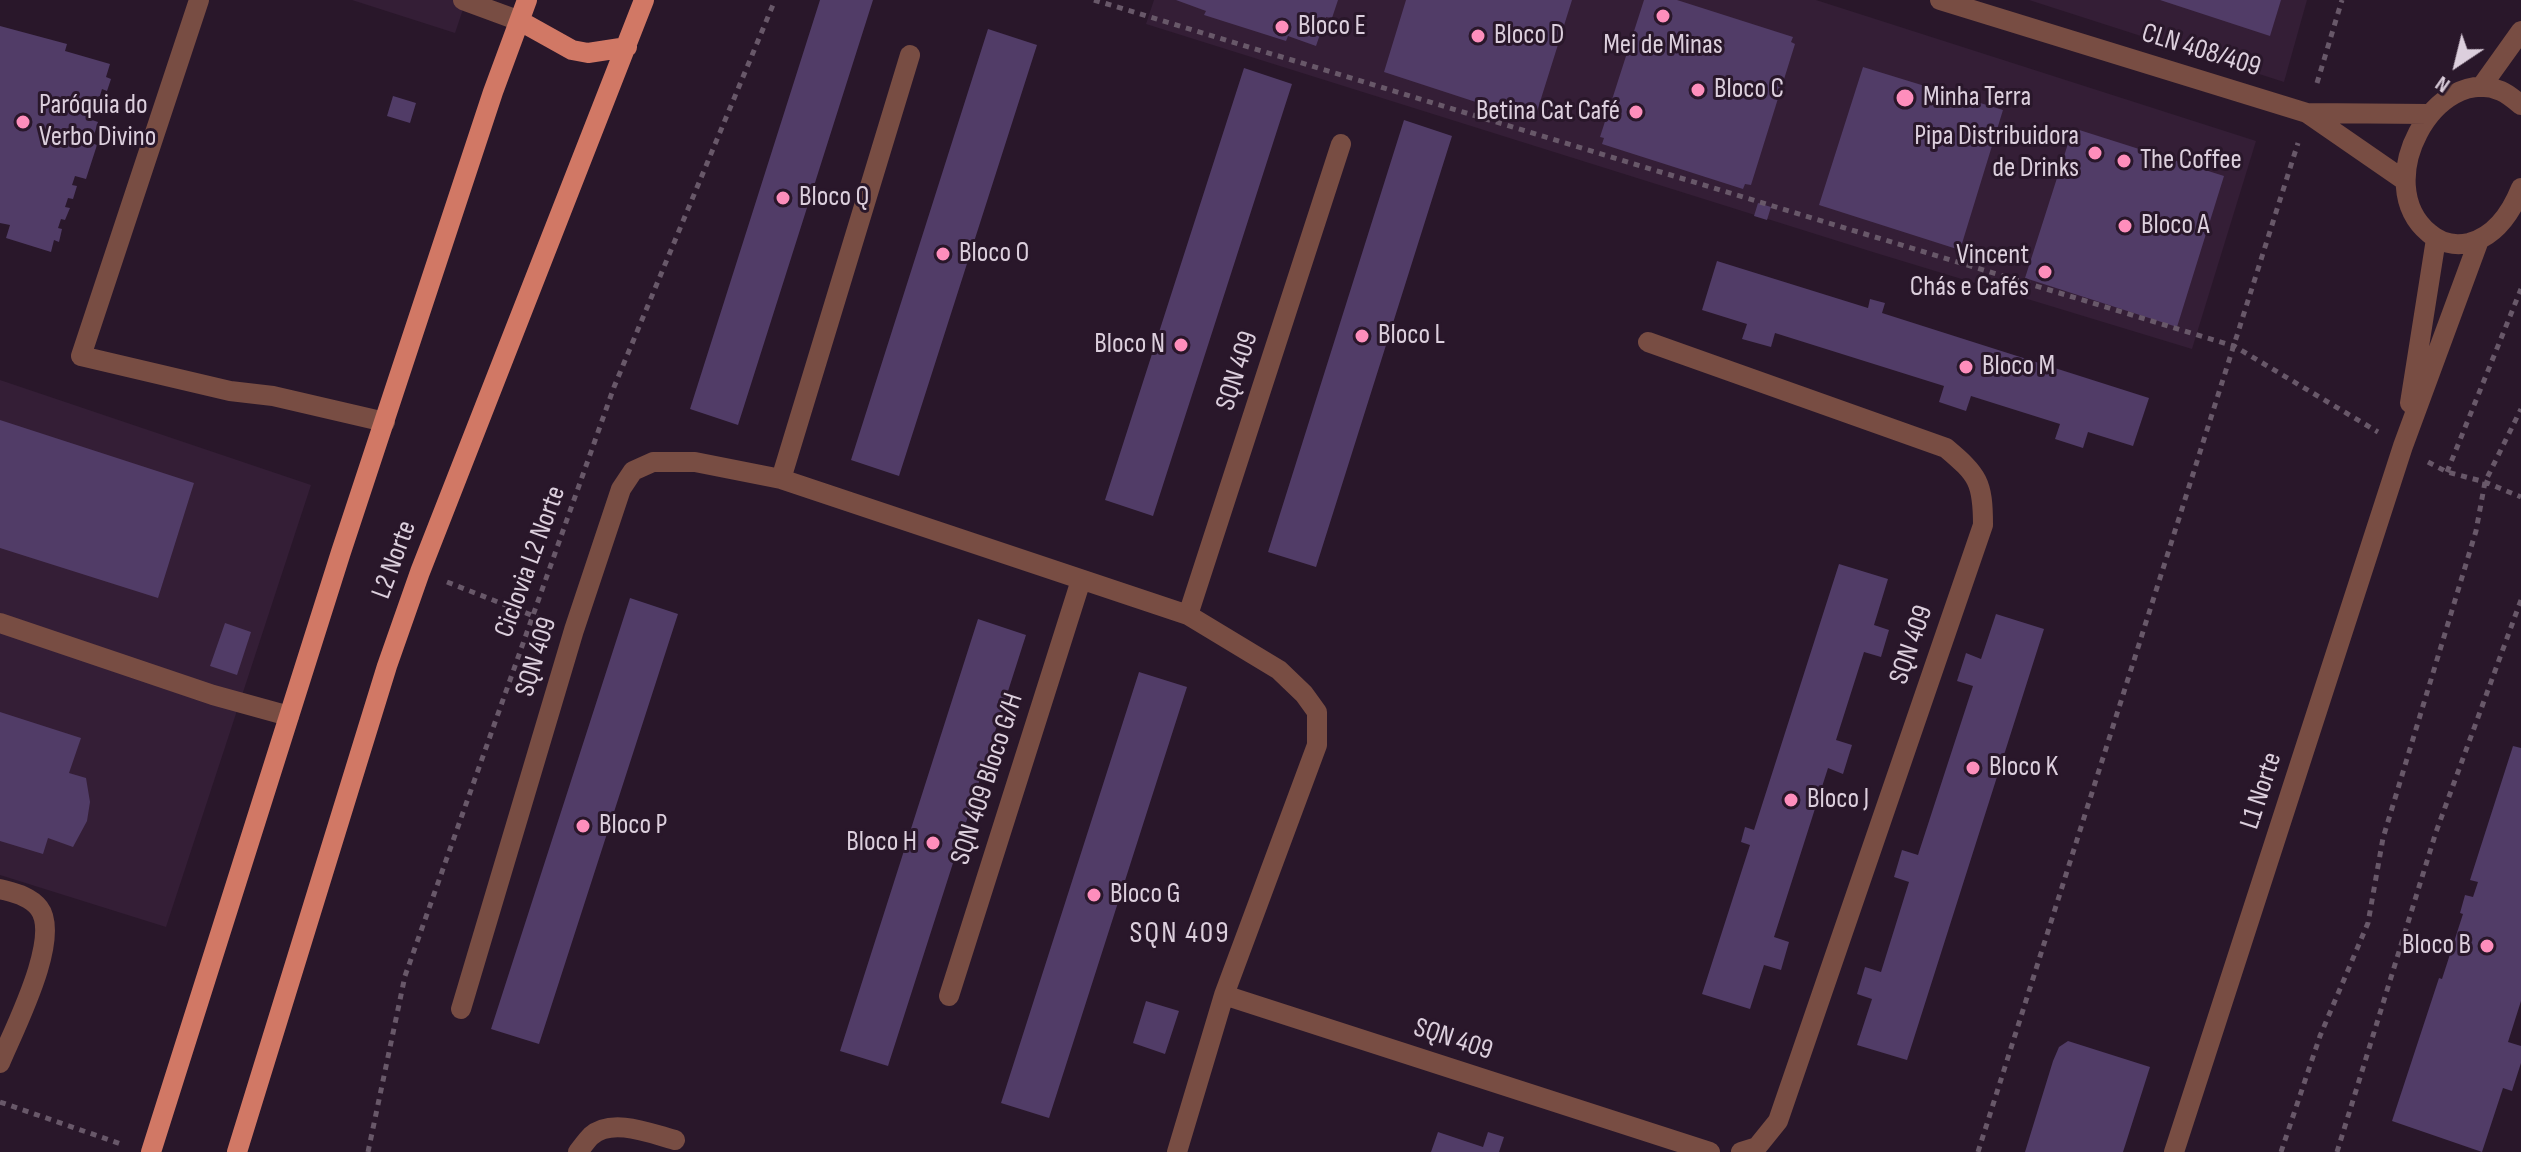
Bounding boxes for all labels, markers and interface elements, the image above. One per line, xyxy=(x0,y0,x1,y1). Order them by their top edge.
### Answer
marker: Mei de Minas xyxy=(1654,7,1672,25)
place label: Bloco E xyxy=(1298,10,1366,44)
street label: CLN 408/409 xyxy=(2137,17,2265,85)
marker: Bloco E xyxy=(1273,18,1291,36)
place label: Bloco D xyxy=(1494,19,1564,53)
north arrow xyxy=(2417,24,2497,104)
marker: Bloco D xyxy=(1469,27,1487,45)
place label: Mei de Minas xyxy=(1603,29,1723,63)
text: N xyxy=(2430,70,2456,98)
place label: Bloco C xyxy=(1714,73,1784,107)
marker: Bloco C xyxy=(1689,81,1707,99)
place label: Minha Terra xyxy=(1923,81,2031,115)
marker: Minha Terra xyxy=(1894,87,1916,109)
place label: Paróquia do Verbo Divino xyxy=(39,89,156,155)
place label: Betina Cat Café xyxy=(1476,95,1620,129)
marker: Betina Cat Café xyxy=(1627,103,1645,121)
marker: Paróquia do Verbo Divino xyxy=(14,113,32,131)
place label: Pipa Distribuidora de Drinks xyxy=(1914,120,2079,186)
marker: Pipa Distribuidora de Drinks xyxy=(2086,144,2104,162)
place label: The Coffee xyxy=(2140,144,2242,178)
marker: The Coffee xyxy=(2115,152,2133,170)
place label: Bloco Q xyxy=(799,181,869,215)
marker: Bloco Q xyxy=(774,189,792,207)
place label: Bloco A xyxy=(2141,209,2209,243)
marker: Bloco A xyxy=(2116,217,2134,235)
place label: Bloco O xyxy=(959,237,1029,271)
place label: Vincent Chás e Cafés xyxy=(1910,239,2029,305)
marker: Bloco O xyxy=(934,245,952,263)
marker: Vincent Chás e Cafés xyxy=(2036,263,2054,281)
place label: Bloco L xyxy=(1378,319,1445,353)
street label: SQN 409 xyxy=(1209,327,1267,415)
marker: Bloco L xyxy=(1353,327,1371,345)
place label: Bloco N xyxy=(1094,328,1165,362)
marker: Bloco N xyxy=(1172,336,1190,354)
place label: Bloco M xyxy=(1982,350,2055,384)
marker: Bloco M xyxy=(1957,358,1975,376)
street label: Ciclovia L2 Norte xyxy=(488,482,574,642)
street label: L2 Norte xyxy=(365,516,425,604)
street label: SQN 409 xyxy=(1883,601,1941,689)
street label: SQN 409 xyxy=(509,613,565,701)
street label: SQN 409 Bloco G/H xyxy=(944,689,1032,869)
street label: L1 Norte xyxy=(2234,749,2290,833)
place label: Bloco K xyxy=(1989,751,2058,785)
marker: Bloco K xyxy=(1964,759,1982,777)
place label: Bloco J xyxy=(1807,783,1869,817)
marker: Bloco J xyxy=(1782,791,1800,809)
place label: Bloco P xyxy=(599,809,667,843)
marker: Bloco P xyxy=(574,817,592,835)
place label: Bloco H xyxy=(846,826,917,860)
marker: Bloco H xyxy=(924,834,942,852)
place label: Bloco G xyxy=(1110,878,1180,912)
marker: Bloco G xyxy=(1085,886,1103,904)
district label: SQN 409 xyxy=(1130,916,1230,952)
place label: Bloco B xyxy=(2402,929,2471,963)
marker: Bloco B xyxy=(2478,937,2496,955)
street label: SQN 409 xyxy=(1409,1011,1497,1069)

